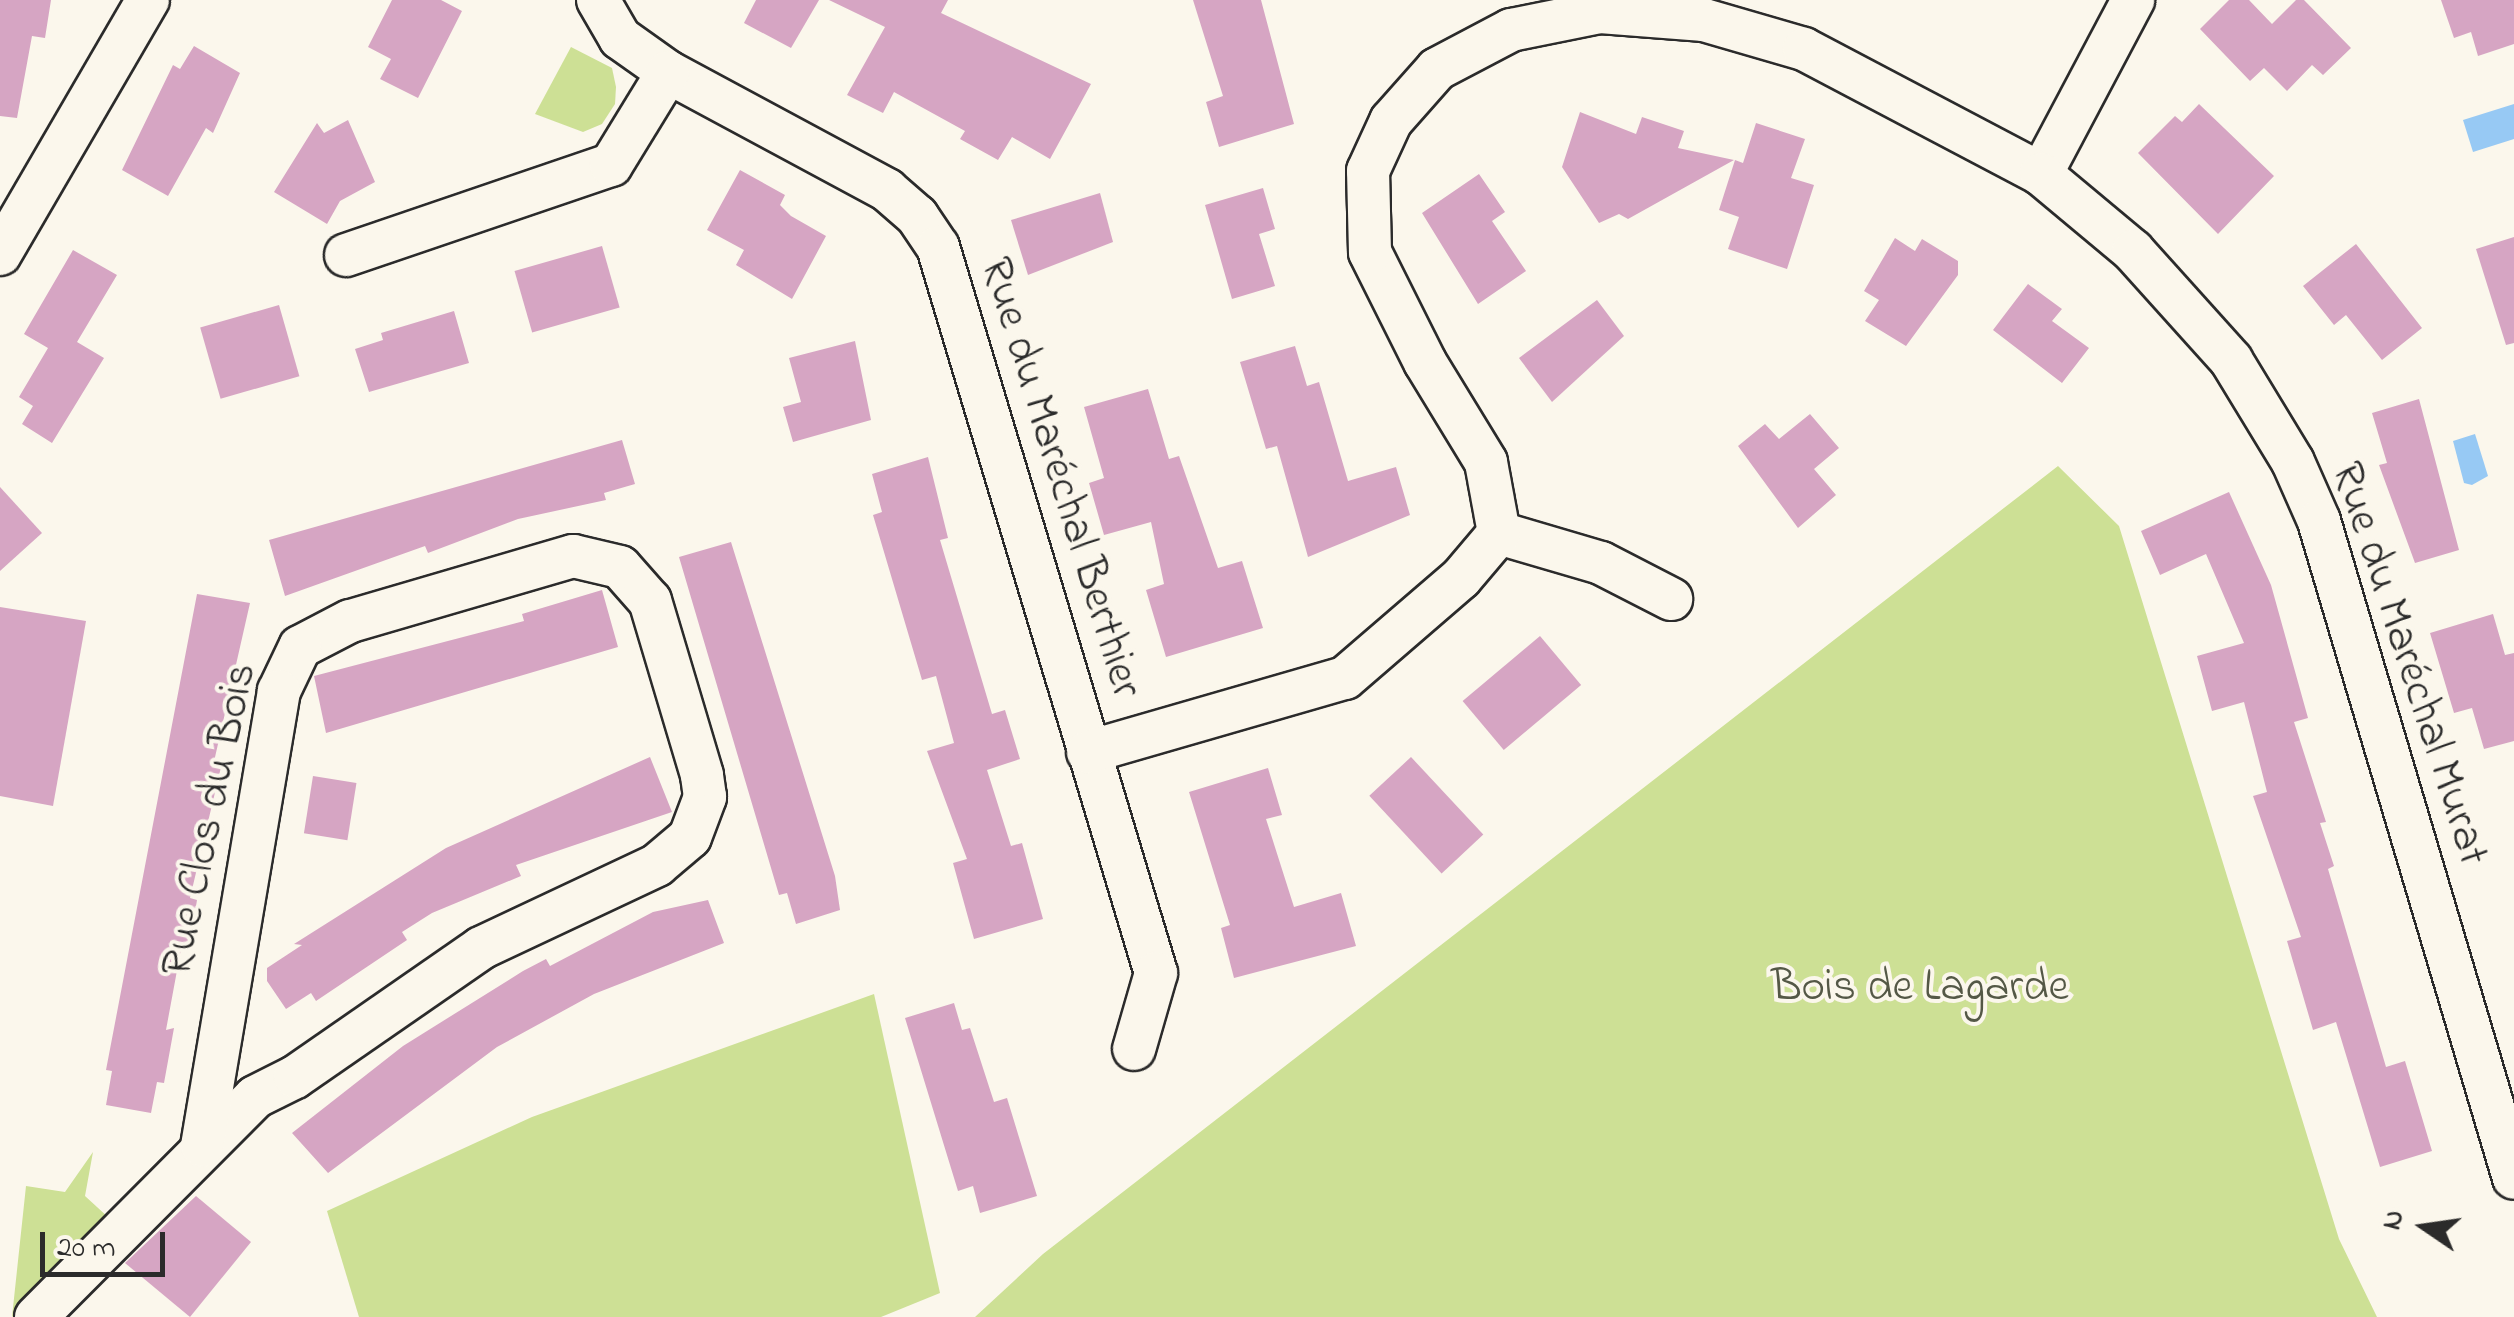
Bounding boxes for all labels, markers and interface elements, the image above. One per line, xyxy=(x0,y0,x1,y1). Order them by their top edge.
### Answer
street label: Rue du Maréchal Berthier xyxy=(966,251,1152,705)
street label: Rue du Maréchal Murat xyxy=(2317,456,2499,872)
street label: Rue Clos du Bois xyxy=(151,659,271,981)
park label: Bois de Lagarde xyxy=(1771,962,2069,1016)
north arrow xyxy=(2374,1177,2474,1277)
text: N xyxy=(2372,1206,2416,1234)
scale bar xyxy=(45,1212,170,1274)
text: 20 m xyxy=(57,1227,116,1271)

